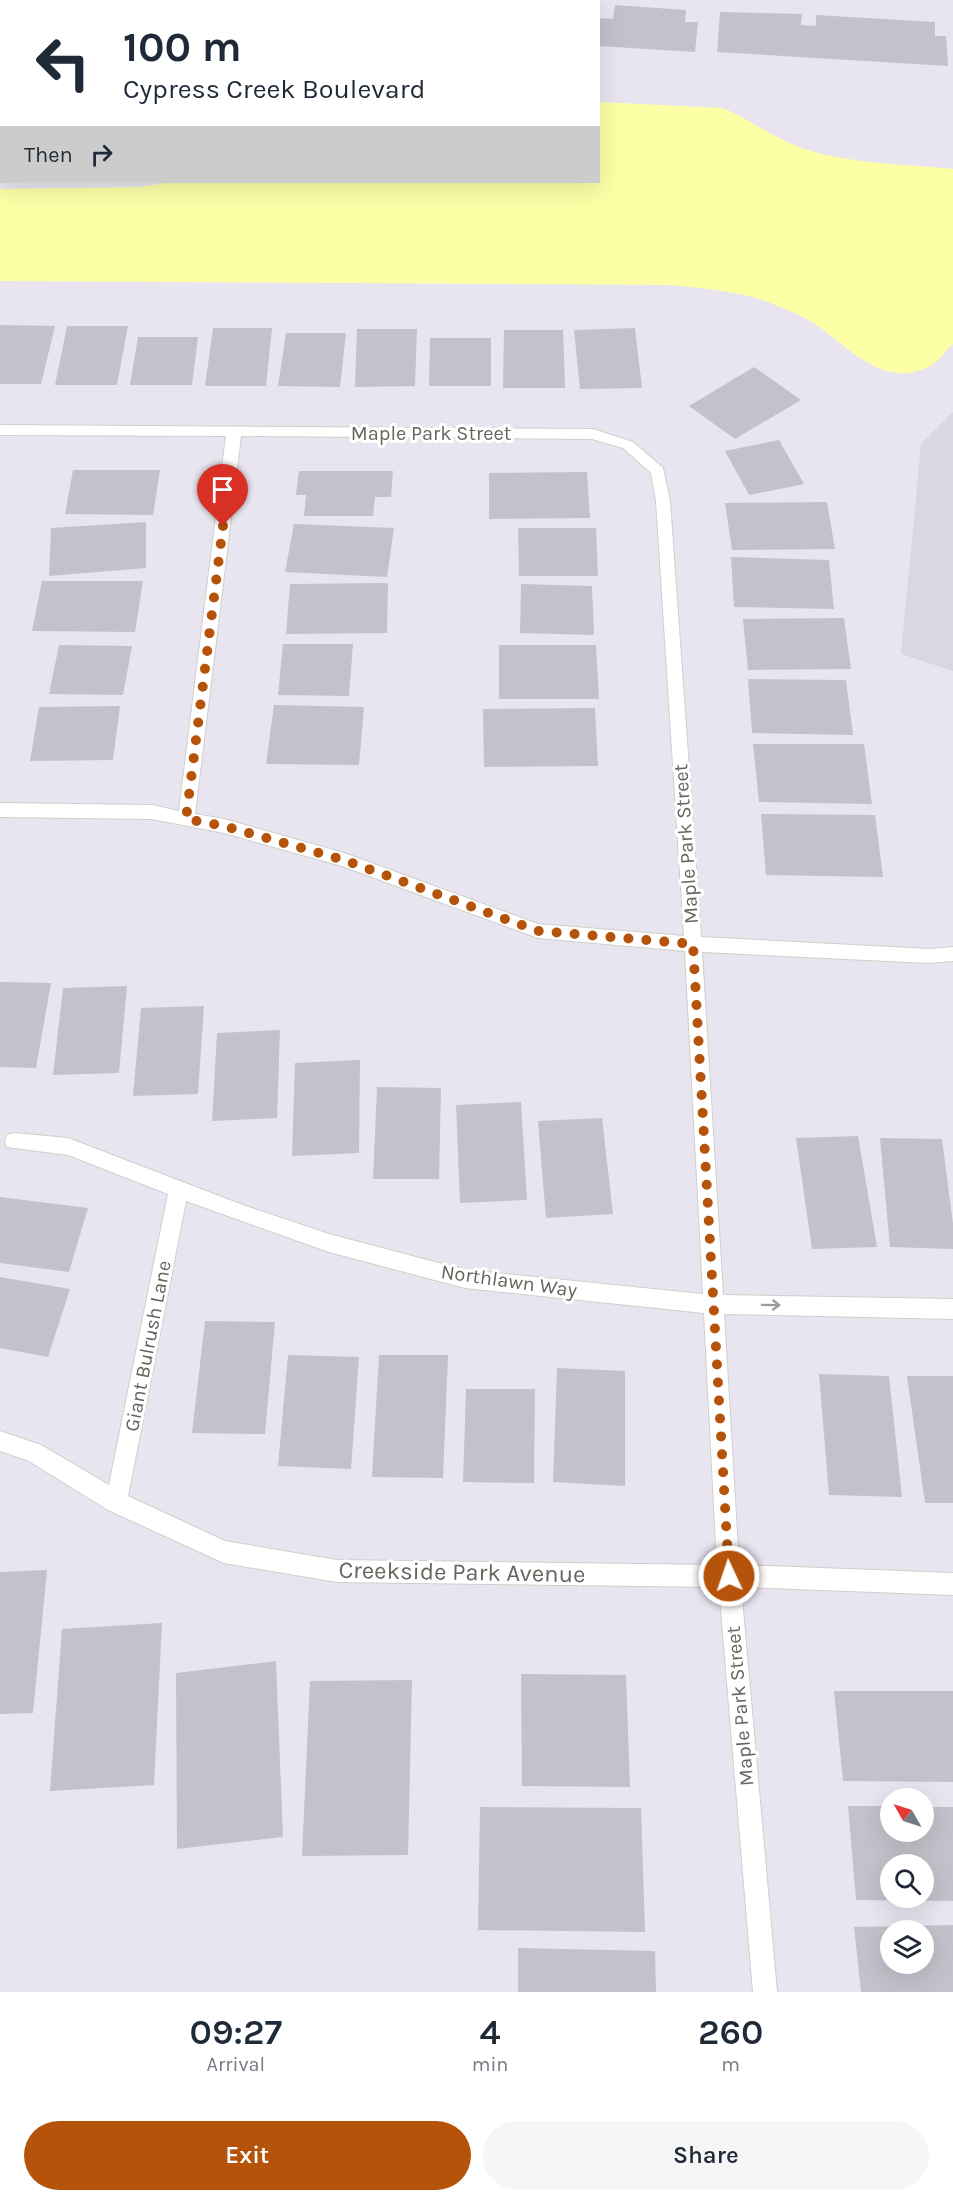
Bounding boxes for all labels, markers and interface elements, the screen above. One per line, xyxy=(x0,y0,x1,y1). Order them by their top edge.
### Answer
text: 100 m xyxy=(123,22,242,72)
icon: left xyxy=(24,24,102,102)
text: Cypress Creek Boulevard xyxy=(123,73,425,105)
icon: right xyxy=(85,138,118,171)
text: Then xyxy=(24,142,73,168)
street label: Maple Park Street xyxy=(351,422,512,445)
pin xyxy=(197,464,248,526)
icon: arrive xyxy=(206,473,239,506)
street label: Maple Park Street xyxy=(669,763,703,925)
street label: Giant Bulrush Lane xyxy=(120,1259,176,1433)
street label: Northlawn Way xyxy=(440,1260,578,1302)
one-way arrow xyxy=(761,1300,781,1311)
position arrow xyxy=(697,1544,761,1608)
street label: Creekside Park Avenue xyxy=(338,1556,586,1588)
street label: Maple Park Street xyxy=(722,1625,758,1787)
north arrow xyxy=(880,1788,934,1842)
map controls xyxy=(880,1788,934,1974)
button: search xyxy=(880,1854,934,1908)
button: layers xyxy=(880,1920,934,1974)
text: 09:27 xyxy=(190,2011,282,2053)
text: 4 xyxy=(480,2011,501,2053)
text: 260 xyxy=(698,2011,763,2053)
text: Arrival xyxy=(207,2053,265,2076)
text: min xyxy=(472,2053,508,2076)
text: m xyxy=(721,2053,740,2076)
button: Exit xyxy=(24,2121,471,2190)
button: Share xyxy=(483,2121,929,2190)

